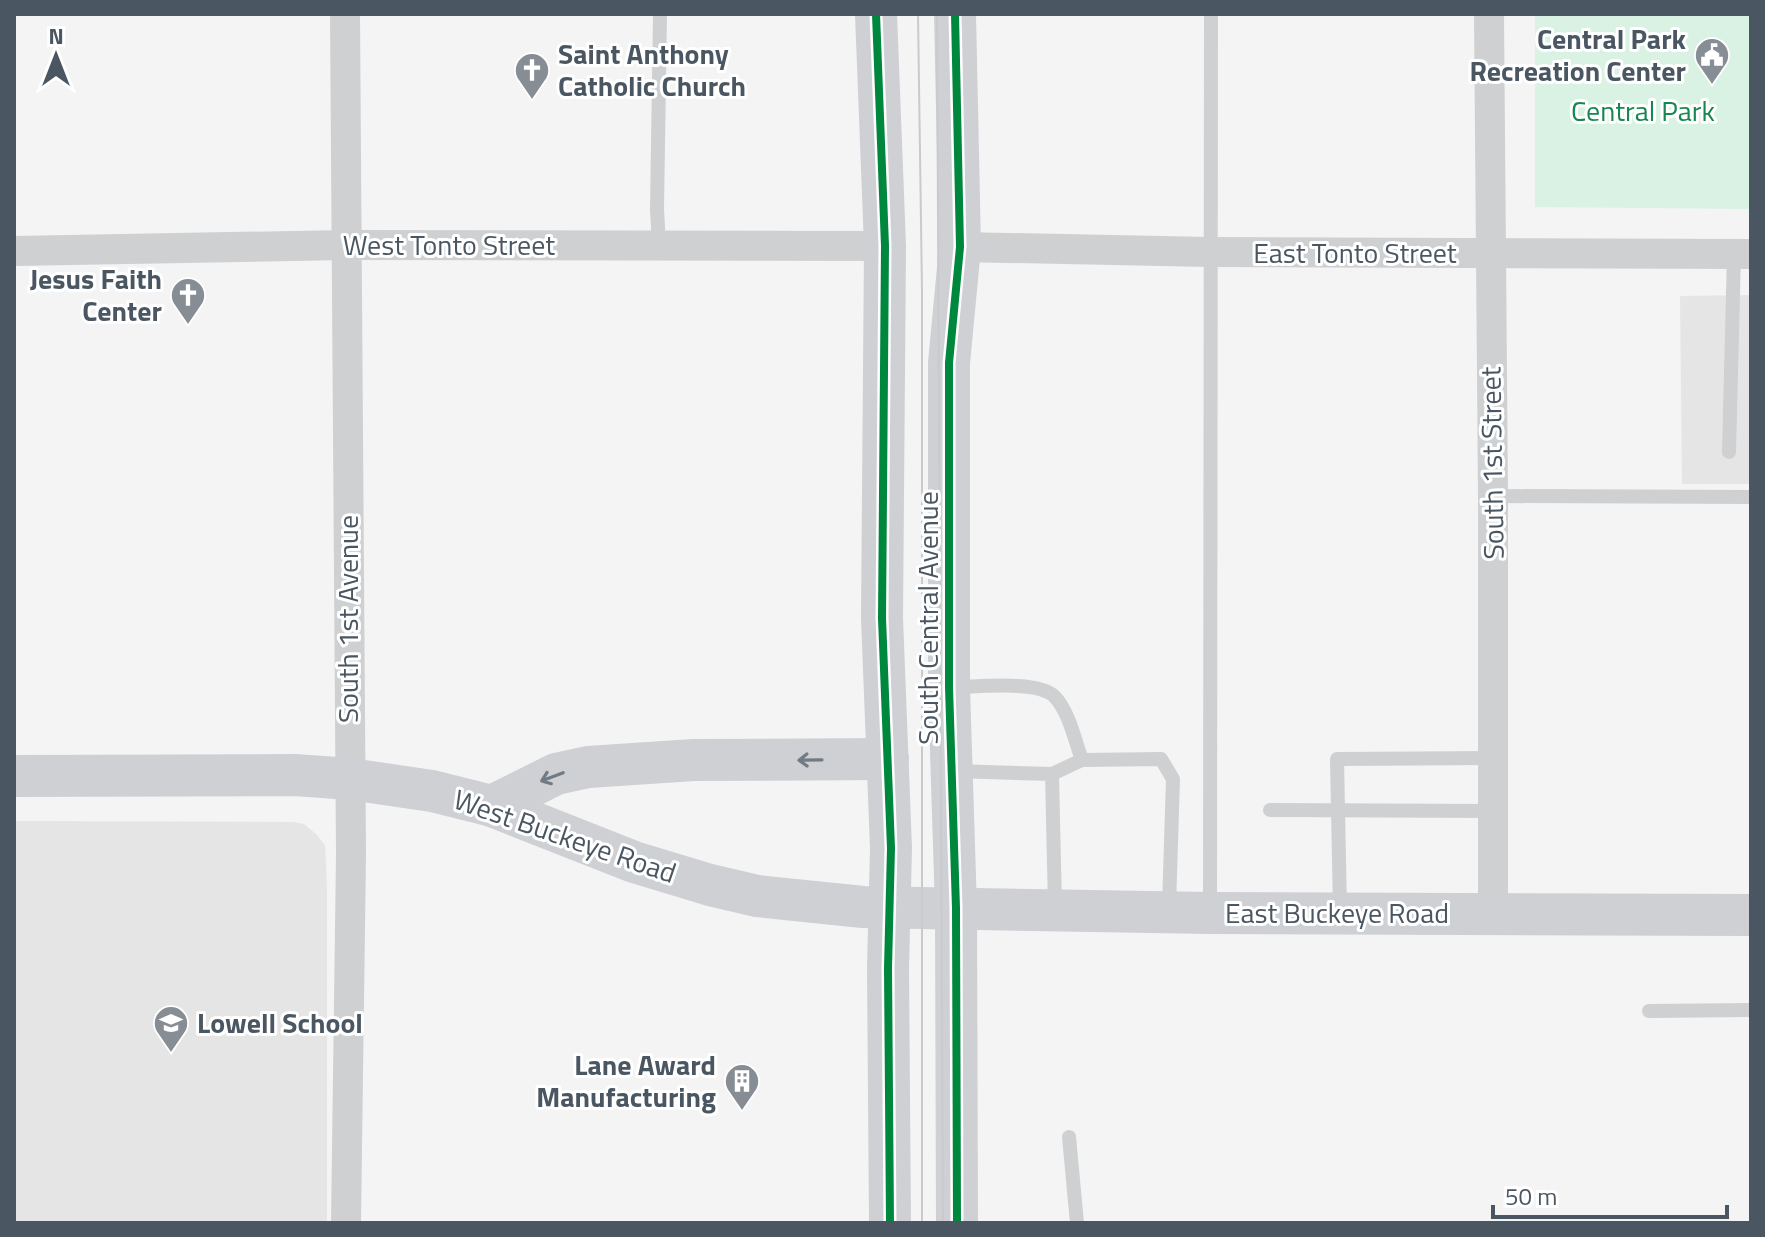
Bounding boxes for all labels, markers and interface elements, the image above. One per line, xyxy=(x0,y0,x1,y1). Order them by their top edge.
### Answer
north arrow xyxy=(16,16,96,96)
place label: Central Park Recreation Center xyxy=(1470,17,1687,92)
text: N xyxy=(48,19,64,53)
place label: Saint Anthony Catholic Church xyxy=(558,32,746,107)
public building icon: Central Park Recreation Center xyxy=(1693,36,1731,86)
church icon: Saint Anthony Catholic Church xyxy=(513,51,551,101)
park label: Central Park xyxy=(1571,89,1715,132)
street label: West Tonto Street xyxy=(343,223,555,266)
street label: East Tonto Street xyxy=(1253,231,1457,274)
place label: Jesus Faith Center xyxy=(30,257,162,332)
church icon: Jesus Faith Center xyxy=(169,276,207,326)
street label: South 1st Street xyxy=(1468,366,1515,560)
street label: South Central Avenue xyxy=(906,491,949,745)
street label: South 1st Avenue xyxy=(326,515,369,723)
one-way arrow xyxy=(797,752,824,767)
one-way arrow xyxy=(540,771,565,786)
street label: West Buckeye Road xyxy=(448,777,682,894)
street label: East Buckeye Road xyxy=(1225,891,1449,934)
place label: Lowell School xyxy=(197,1001,363,1044)
school or university icon: Lowell School xyxy=(152,1004,190,1054)
place label: Lane Award Manufacturing xyxy=(536,1043,716,1118)
building icon: Lane Award Manufacturing xyxy=(723,1062,761,1112)
scale bar xyxy=(1493,1169,1727,1219)
text: 50 m xyxy=(1505,1178,1557,1214)

